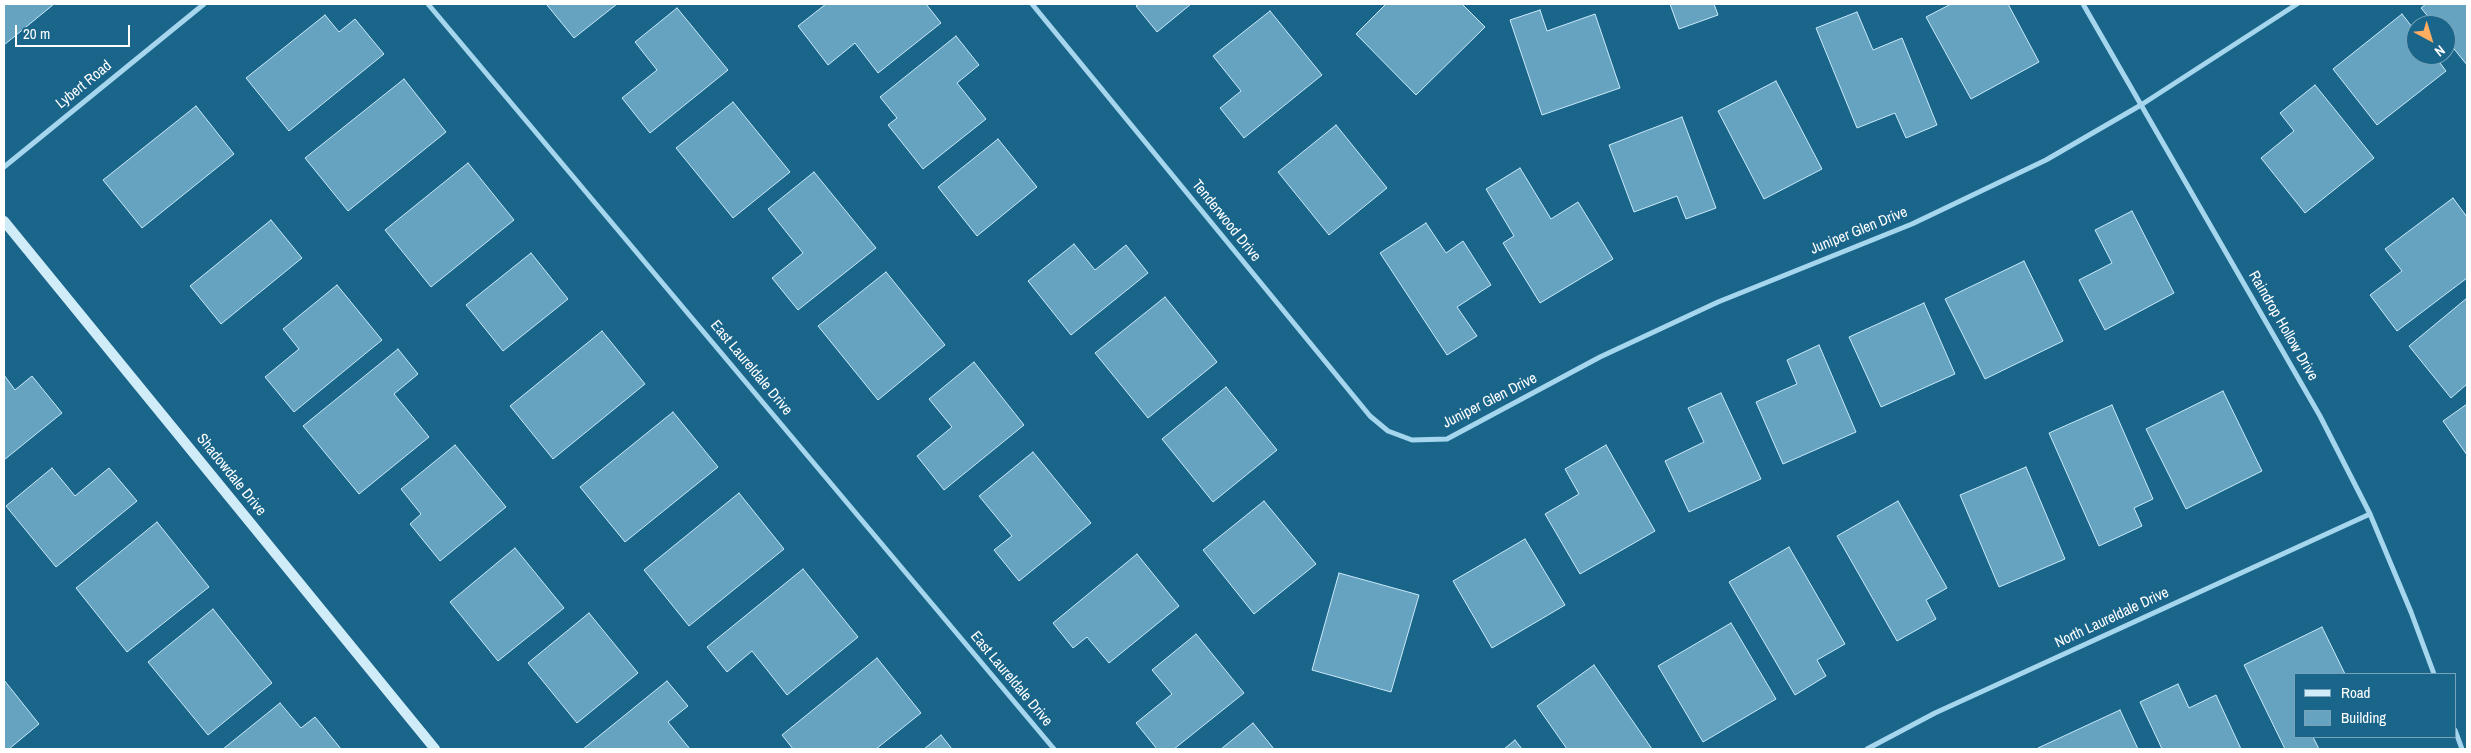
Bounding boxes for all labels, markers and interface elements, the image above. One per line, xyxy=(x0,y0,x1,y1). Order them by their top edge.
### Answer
scale bar xyxy=(18,15,132,47)
north arrow xyxy=(2406,15,2456,65)
text: 20 m xyxy=(23,23,50,44)
text: N xyxy=(2431,41,2449,60)
street label: Lybert Road xyxy=(52,57,116,113)
street label: Tenderwood Drive xyxy=(1188,177,1264,265)
street label: Juniper Glen Drive xyxy=(1808,203,1910,259)
street label: Raindrop Hollow Drive xyxy=(2244,268,2322,384)
street label: East Laureldale Drive xyxy=(706,317,796,419)
street label: Juniper Glen Drive xyxy=(1440,370,1540,432)
street label: Shadowdale Drive xyxy=(192,430,270,520)
street label: North Laureldale Drive xyxy=(2052,584,2172,652)
street label: East Laureldale Drive xyxy=(966,628,1056,730)
legend xyxy=(2294,673,2456,738)
text: Road xyxy=(2341,682,2370,703)
text: Building xyxy=(2341,707,2386,728)

